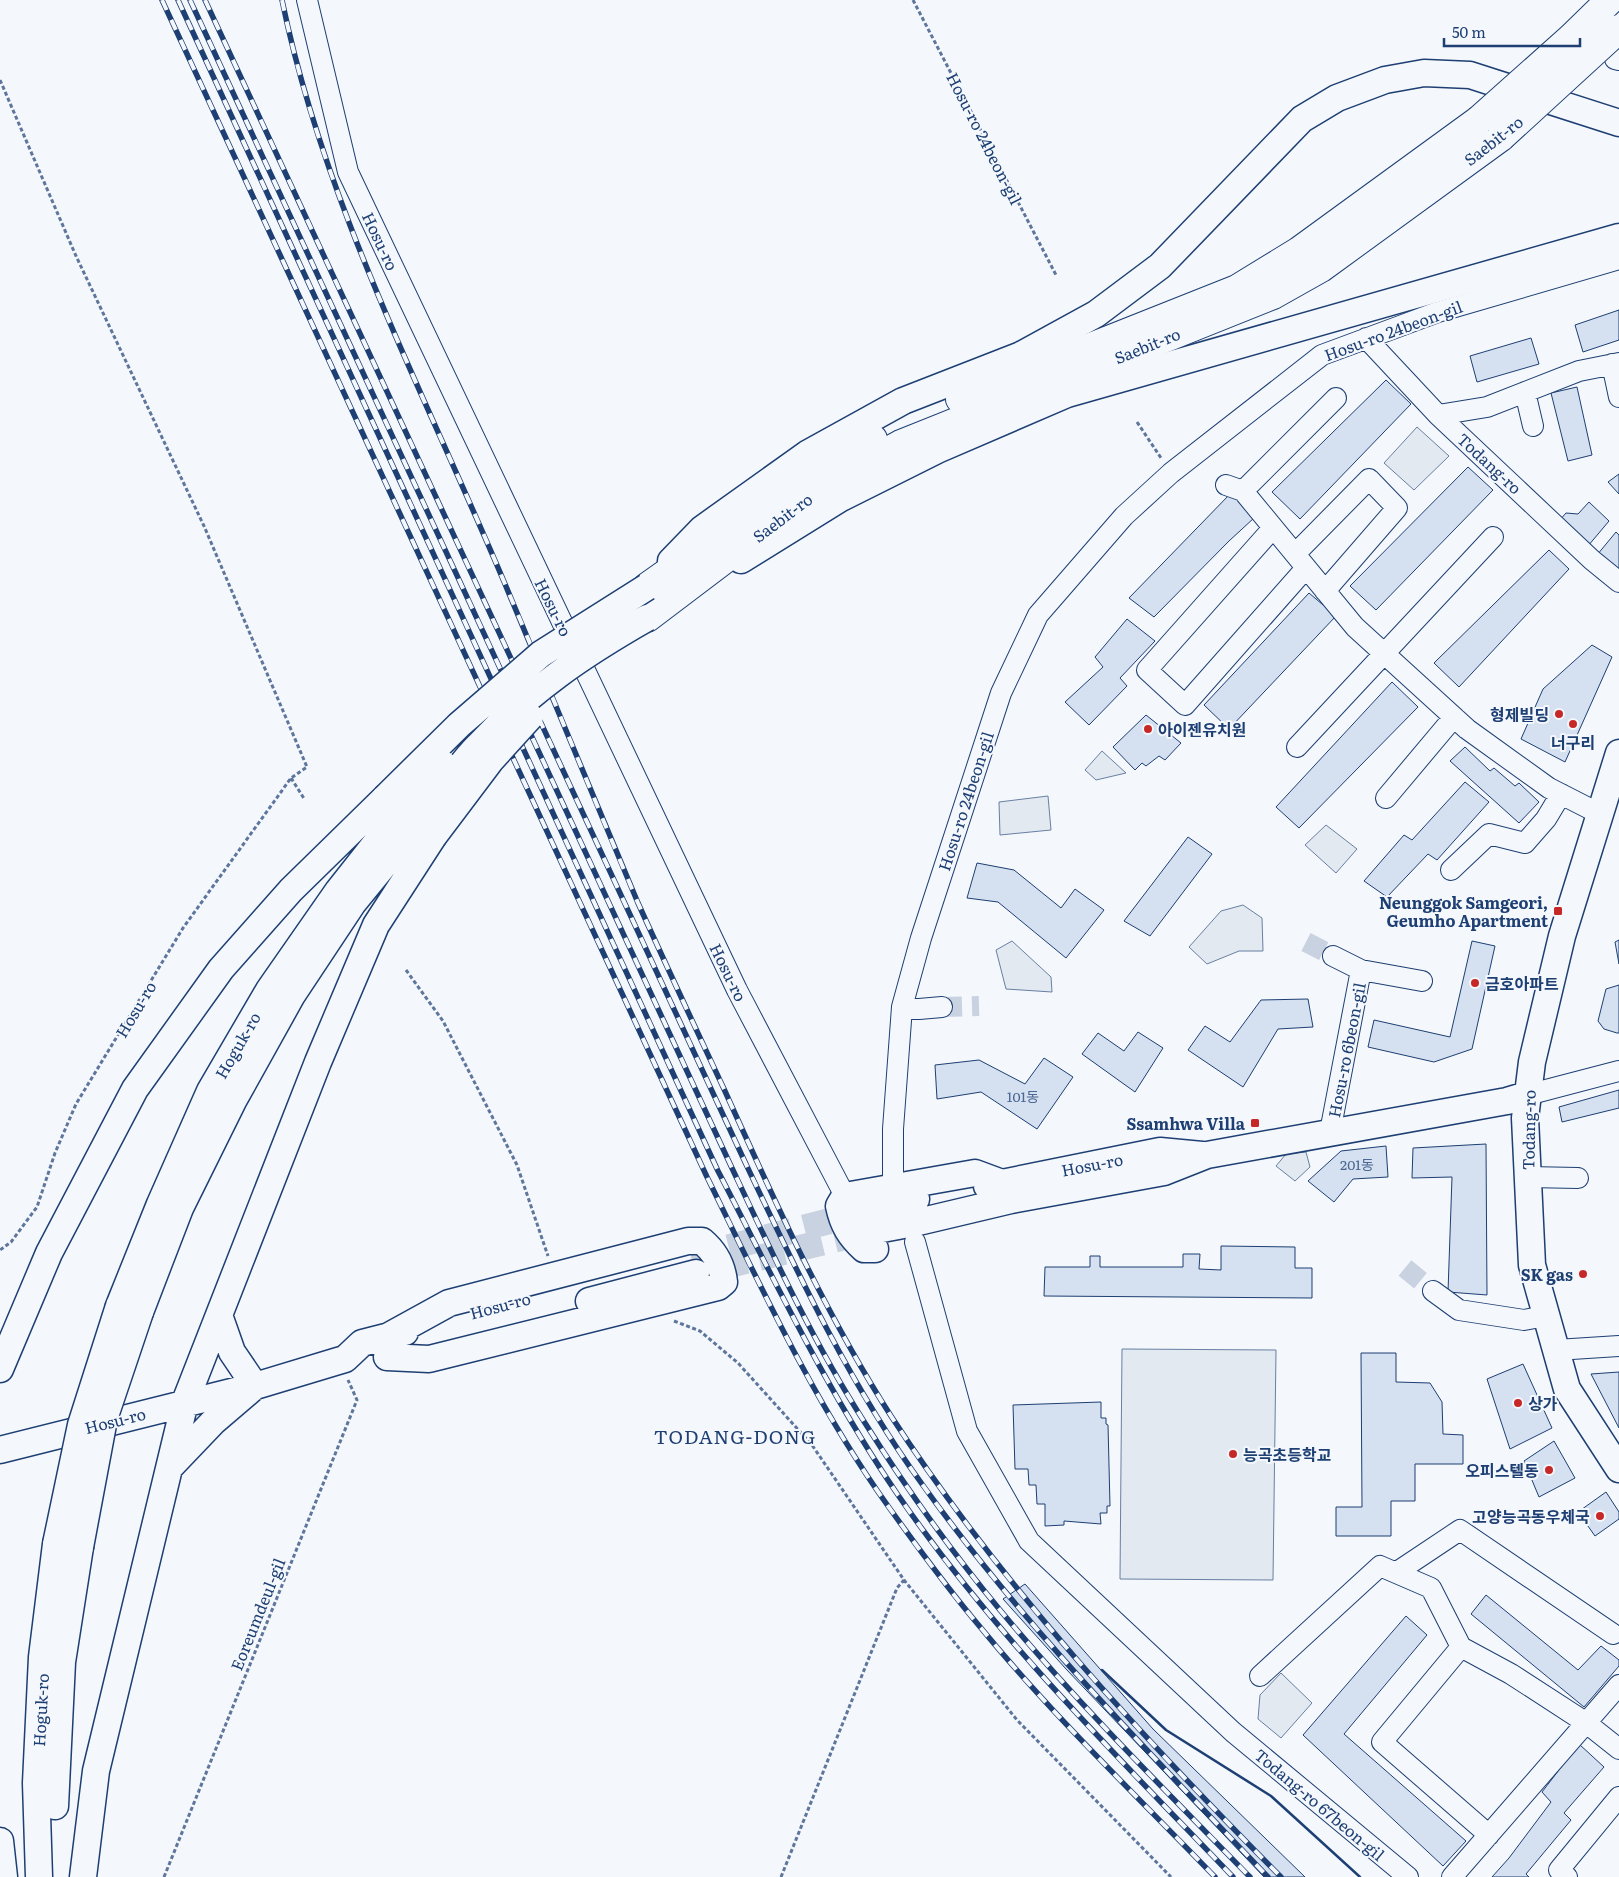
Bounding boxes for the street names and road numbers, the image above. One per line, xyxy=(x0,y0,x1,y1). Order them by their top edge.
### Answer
street label: Hosu-ro 24beon-gil xyxy=(941,68,1029,208)
street label: Saebit-ro xyxy=(1458,109,1528,171)
street label: Hosu-ro xyxy=(357,208,405,274)
street label: Hosu-ro 24beon-gil xyxy=(1321,294,1465,366)
street label: Saebit-ro xyxy=(1110,321,1184,369)
street label: Todang-ro xyxy=(1452,427,1528,499)
street label: Saebit-ro xyxy=(747,487,817,547)
street label: Hosu-ro xyxy=(530,574,578,640)
street label: Hosu-ro 24beon-gil xyxy=(931,728,999,874)
street label: Hosu-ro xyxy=(705,939,753,1005)
street label: Hosu-ro xyxy=(109,976,161,1042)
street label: Hosu-ro 6beon-gil xyxy=(1321,980,1371,1120)
street label: Hoguk-ro xyxy=(208,1007,266,1083)
street label: Todang-ro xyxy=(1515,1090,1541,1170)
street label: Hosu-ro xyxy=(1059,1146,1125,1182)
street label: Hosu-ro xyxy=(467,1285,533,1325)
street label: Hosu-ro xyxy=(82,1401,148,1439)
street label: Eoreumdeul-gil xyxy=(224,1554,290,1674)
street label: Hoguk-ro xyxy=(26,1673,54,1747)
street label: Todang-ro 67beon-gil xyxy=(1250,1742,1390,1866)

